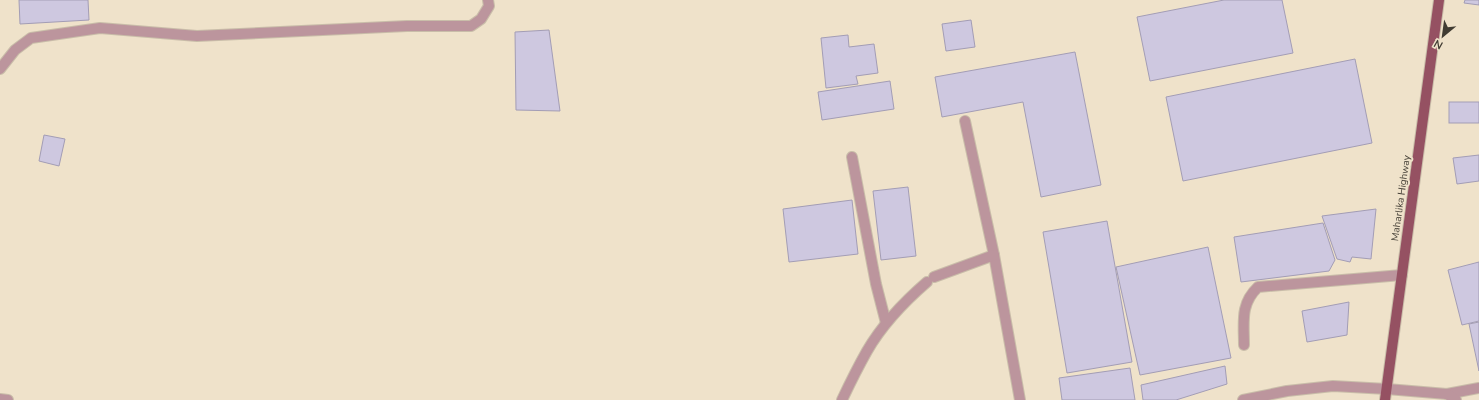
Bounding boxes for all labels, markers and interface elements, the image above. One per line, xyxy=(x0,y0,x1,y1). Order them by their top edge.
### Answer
north arrow xyxy=(1423,16,1463,56)
text: N xyxy=(1431,36,1446,53)
street label: Maharlika Highway xyxy=(1388,153,1414,242)

